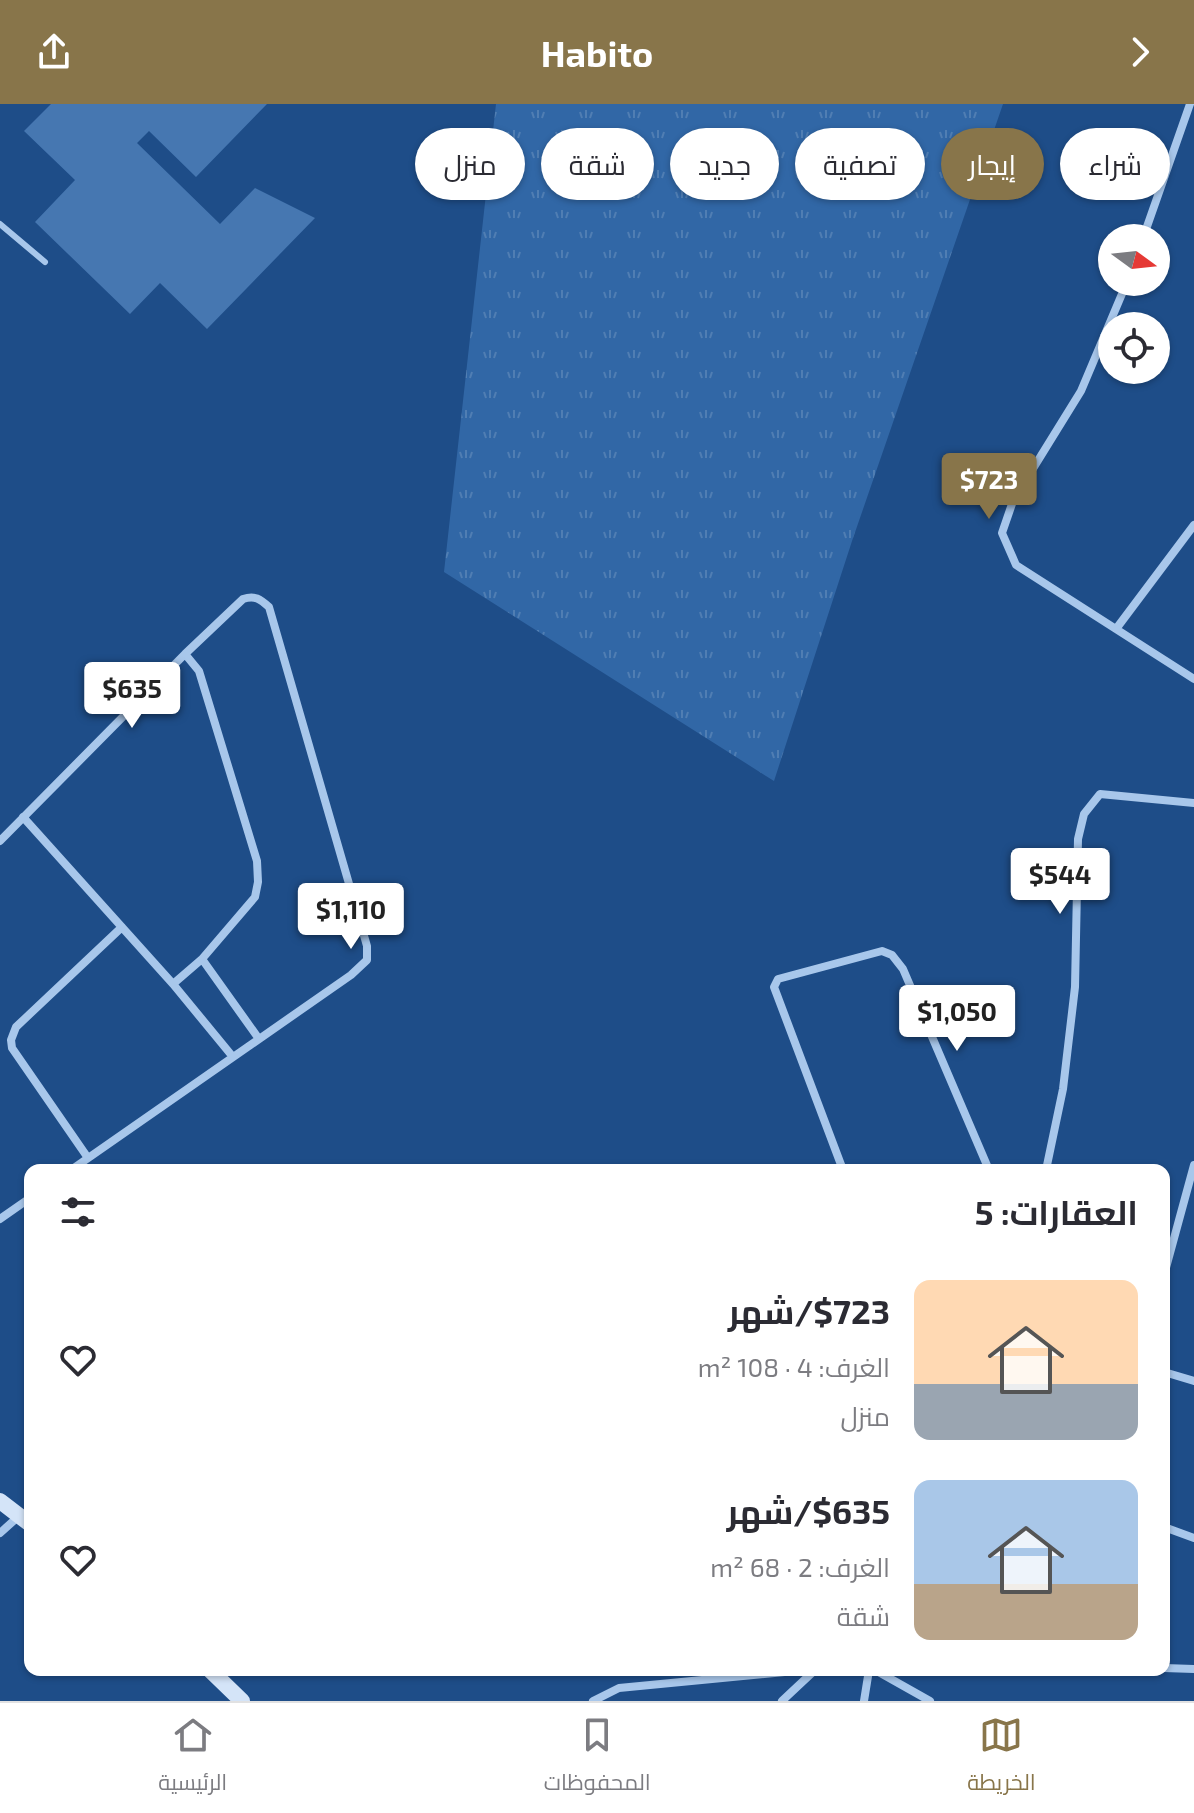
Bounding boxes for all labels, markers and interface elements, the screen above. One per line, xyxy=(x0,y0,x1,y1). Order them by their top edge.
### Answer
icon: share xyxy=(32,30,76,74)
icon: forward xyxy=(1118,30,1162,74)
text: Habito xyxy=(541,31,653,74)
chip: منزل xyxy=(415,128,525,200)
chip: شقة xyxy=(541,128,654,200)
chip: جديد xyxy=(670,128,779,200)
chip: تصفية xyxy=(795,128,925,200)
chip: إيجار xyxy=(941,128,1044,200)
chip: شراء xyxy=(1060,128,1170,200)
north arrow xyxy=(1098,224,1170,296)
map controls xyxy=(1098,224,1170,384)
button: locate xyxy=(1098,312,1170,384)
pin: $723 xyxy=(942,453,1036,521)
text: $723 xyxy=(960,463,1018,494)
pin: $635 xyxy=(85,662,179,730)
text: $635 xyxy=(102,672,162,703)
pin: $544 xyxy=(1013,848,1107,916)
text: $544 xyxy=(1029,858,1091,889)
pin: $1,110 xyxy=(286,883,416,951)
text: $1,110 xyxy=(316,893,386,924)
pin: $1,050 xyxy=(892,985,1022,1053)
text: $1,050 xyxy=(917,995,997,1026)
icon: filters xyxy=(56,1190,100,1234)
text: العقارات: 5 xyxy=(975,1191,1138,1232)
text: $723/شهر xyxy=(728,1290,890,1331)
icon: home xyxy=(978,1312,1074,1408)
icon: heart xyxy=(56,1338,100,1382)
text: الغرف: 4 · 108 m² xyxy=(698,1351,890,1382)
text: منزل xyxy=(841,1400,890,1431)
text: $635/شهر xyxy=(727,1490,890,1531)
icon: home xyxy=(978,1512,1074,1608)
icon: heart xyxy=(56,1538,100,1582)
text: الغرف: 2 · 68 m² xyxy=(710,1551,890,1582)
text: شقة xyxy=(837,1600,890,1631)
tab: الرئيسية xyxy=(158,1713,227,1803)
tab: المحفوظات xyxy=(544,1713,651,1803)
tab: الخريطة xyxy=(967,1713,1036,1803)

